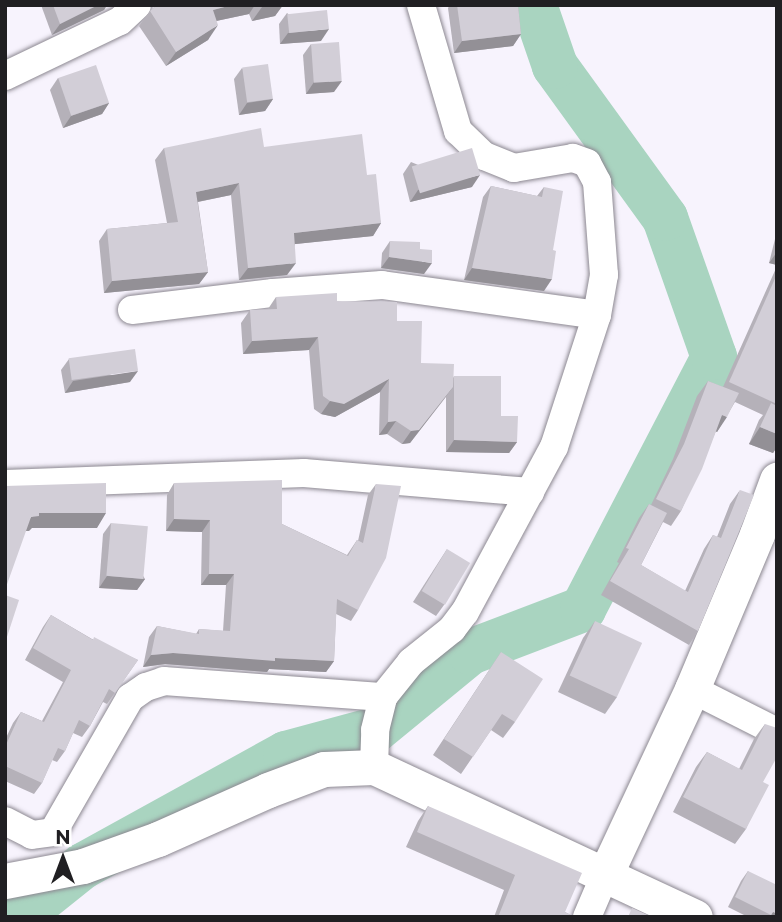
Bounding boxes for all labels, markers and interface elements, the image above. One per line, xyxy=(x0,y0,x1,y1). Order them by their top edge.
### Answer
north arrow xyxy=(28,824,98,894)
text: N xyxy=(55,826,71,849)

